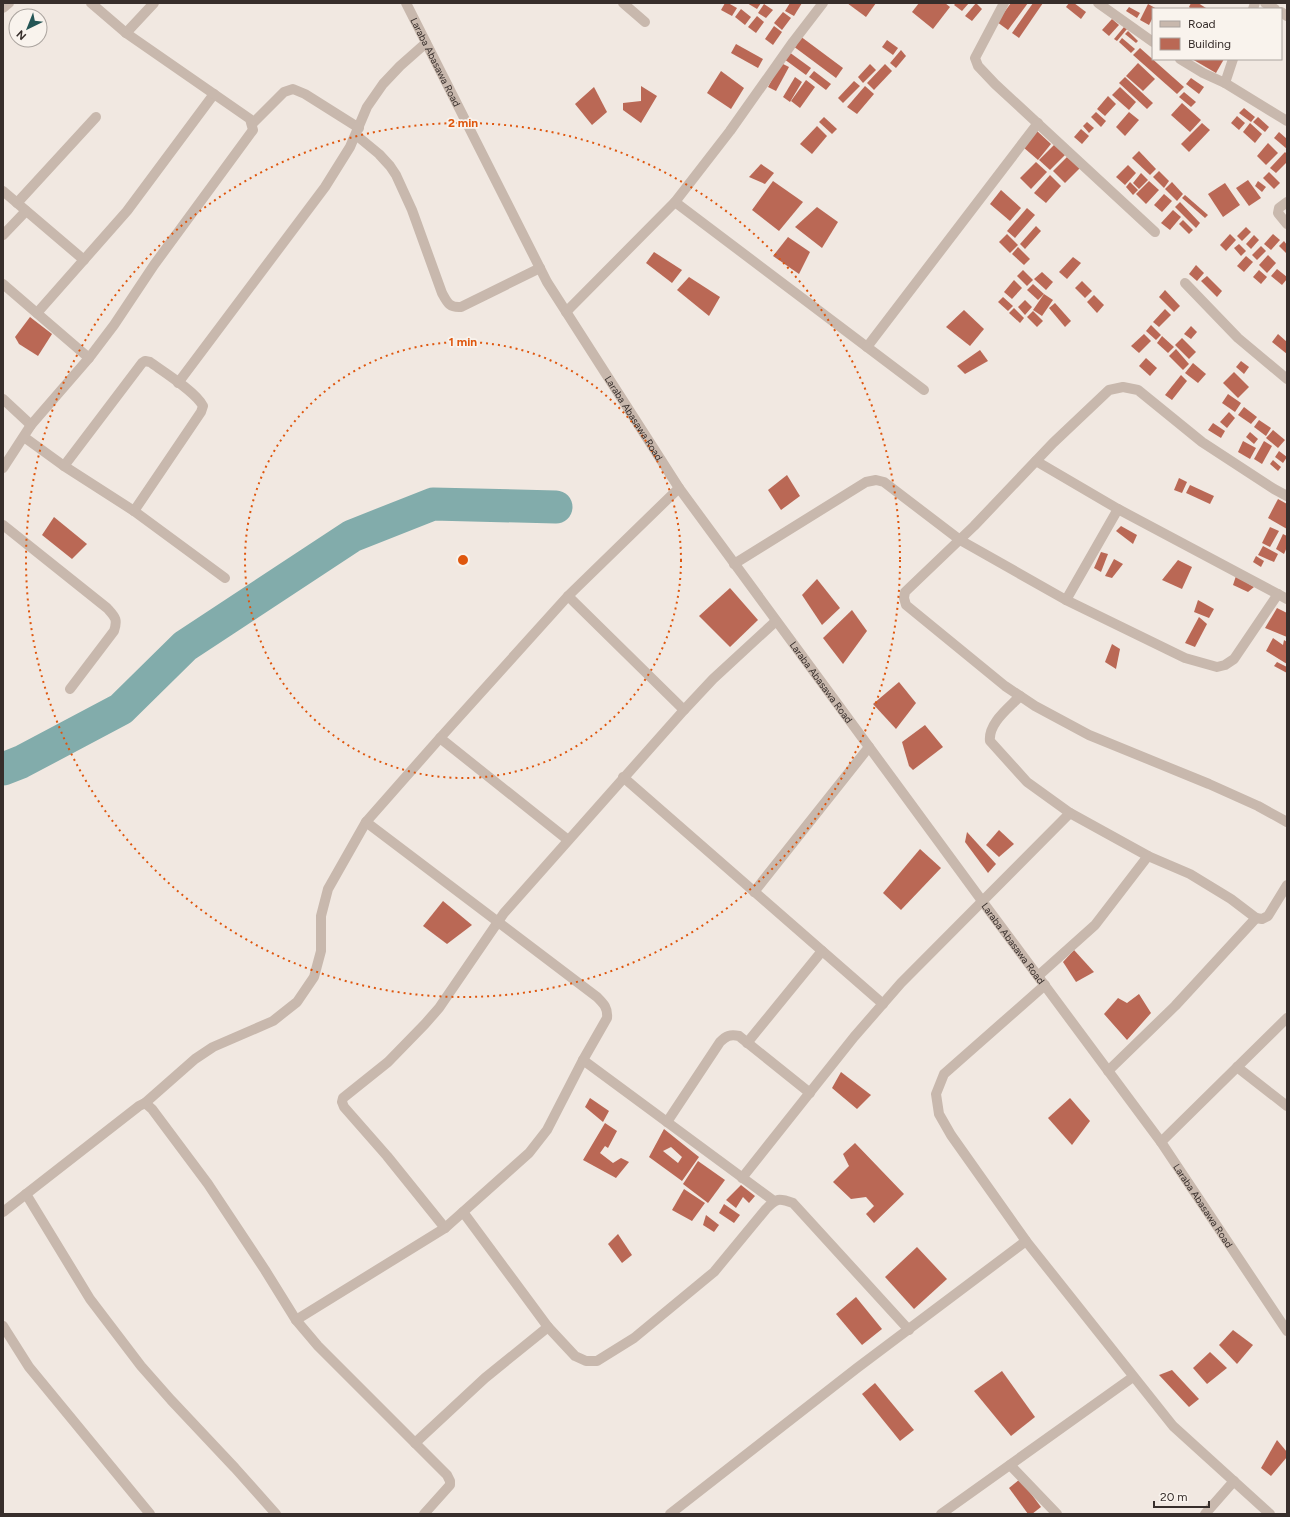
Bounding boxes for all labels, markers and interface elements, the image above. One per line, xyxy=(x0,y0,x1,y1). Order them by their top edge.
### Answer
north arrow xyxy=(8,8,48,48)
legend xyxy=(1152,8,1282,60)
street label: Laraba Abasawa Road xyxy=(408,15,464,109)
text: Road xyxy=(1188,17,1216,31)
text: N xyxy=(14,27,29,43)
text: Building xyxy=(1188,37,1231,51)
text: 2 min xyxy=(448,116,478,130)
text: 1 min xyxy=(449,335,477,349)
street label: Laraba Abasawa Road xyxy=(602,373,666,463)
centre of rings xyxy=(456,553,470,567)
street label: Laraba Abasawa Road xyxy=(787,639,856,726)
street label: Laraba Abasawa Road xyxy=(979,900,1048,986)
street label: Laraba Abasawa Road xyxy=(1171,1161,1236,1250)
scale bar xyxy=(1154,1483,1209,1509)
text: 20 m xyxy=(1160,1490,1188,1504)

